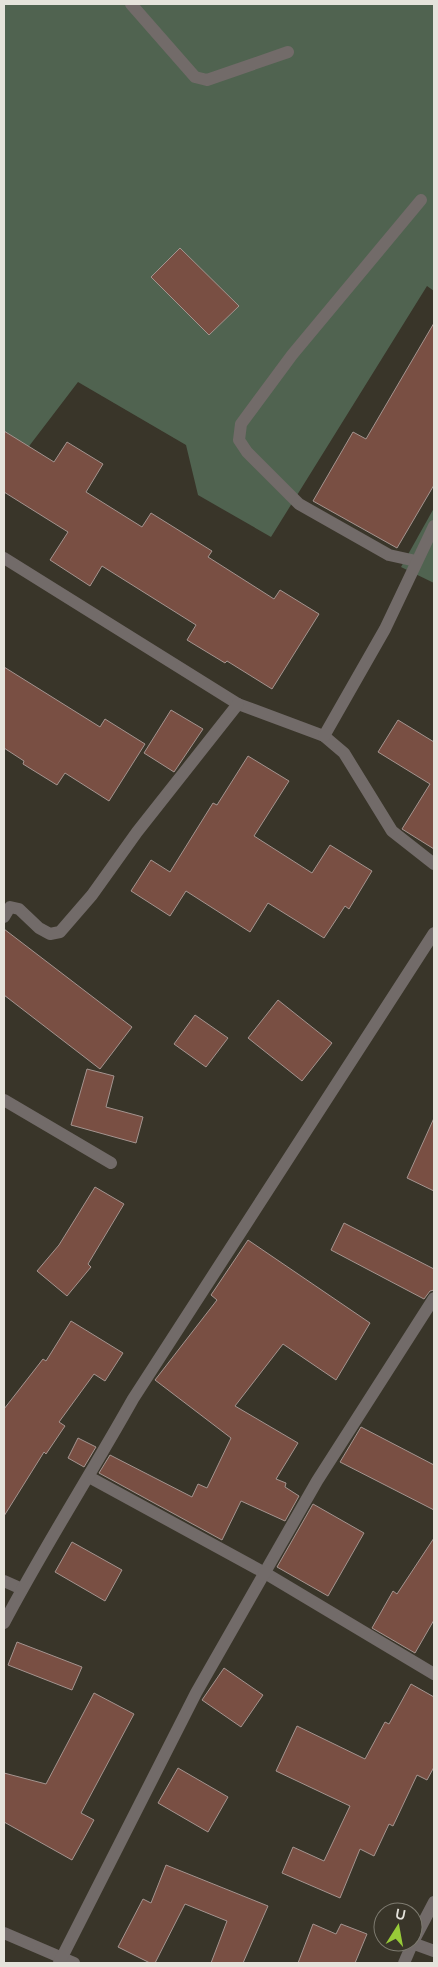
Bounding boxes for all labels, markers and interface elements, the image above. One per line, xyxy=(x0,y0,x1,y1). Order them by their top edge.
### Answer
north arrow xyxy=(373,1902,423,1952)
text: U xyxy=(394,1904,407,1924)

